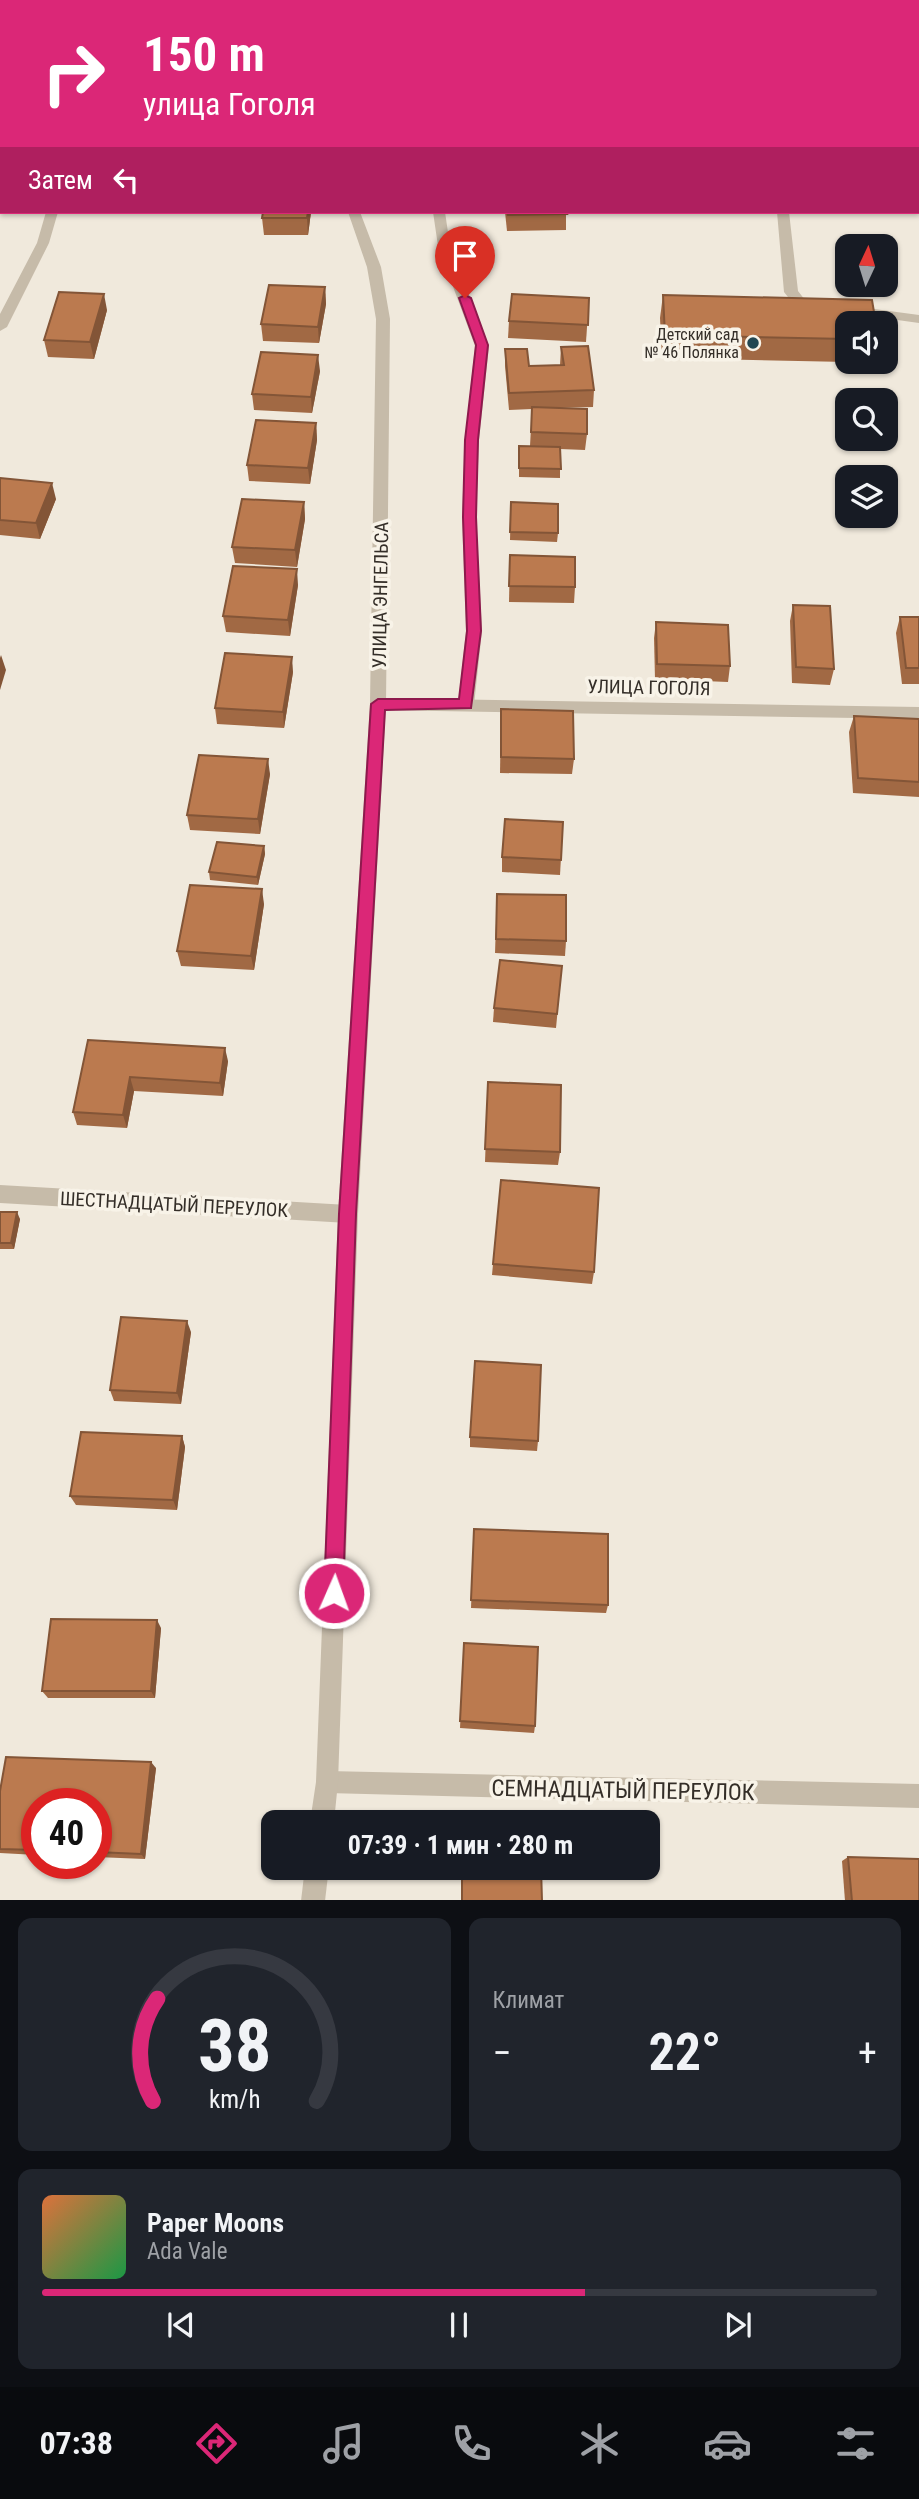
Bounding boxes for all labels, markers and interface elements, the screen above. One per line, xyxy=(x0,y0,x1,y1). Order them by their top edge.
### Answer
text: 150 m xyxy=(143,26,265,83)
icon: right xyxy=(28,28,119,119)
text: улица Гоголя xyxy=(143,85,316,123)
icon: left xyxy=(107,161,145,199)
text: Затем xyxy=(28,165,93,195)
pin xyxy=(435,226,495,298)
north arrow xyxy=(835,234,898,298)
map controls xyxy=(835,234,898,528)
icon: arrive xyxy=(446,237,484,275)
button: sound xyxy=(835,311,898,374)
place label: Детский сад № 46 Полянка xyxy=(644,325,739,362)
marker: Детский сад № 46 Полянка xyxy=(745,335,761,351)
button: search xyxy=(835,388,898,451)
button: layers xyxy=(835,465,898,528)
street label: УЛИЦА ЭНГЕЛЬСА xyxy=(368,521,393,669)
street label: УЛИЦА ГОГОЛЯ xyxy=(587,675,711,700)
street label: ШЕСТНАДЦАТЫЙ ПЕРЕУЛОК xyxy=(59,1187,289,1222)
position arrow xyxy=(297,1556,371,1630)
street label: СЕМНАДЦАТЫЙ ПЕРЕУЛОК xyxy=(491,1774,755,1806)
speed limit sign: 40 xyxy=(21,1788,112,1879)
text: 07:39 · 1 мин · 280 m xyxy=(348,1830,573,1860)
text: Климат xyxy=(493,1987,564,2014)
text: 38 xyxy=(197,2003,271,2089)
text: 22° xyxy=(648,2022,721,2083)
text: − xyxy=(493,2031,512,2075)
text: + xyxy=(858,2031,877,2075)
text: km/h xyxy=(209,2084,260,2113)
text: Paper Moons xyxy=(147,2208,284,2238)
text: Ada Vale xyxy=(147,2238,227,2265)
icon: previous xyxy=(162,2306,200,2344)
icon: pause xyxy=(440,2306,478,2344)
icon: next xyxy=(719,2306,757,2344)
icon: directions xyxy=(192,2419,241,2468)
icon: music xyxy=(319,2419,368,2468)
icon: phone xyxy=(447,2419,496,2468)
icon: climate xyxy=(575,2419,624,2468)
icon: car xyxy=(703,2419,752,2468)
icon: filters xyxy=(831,2419,880,2468)
text: 07:38 xyxy=(39,2424,113,2462)

